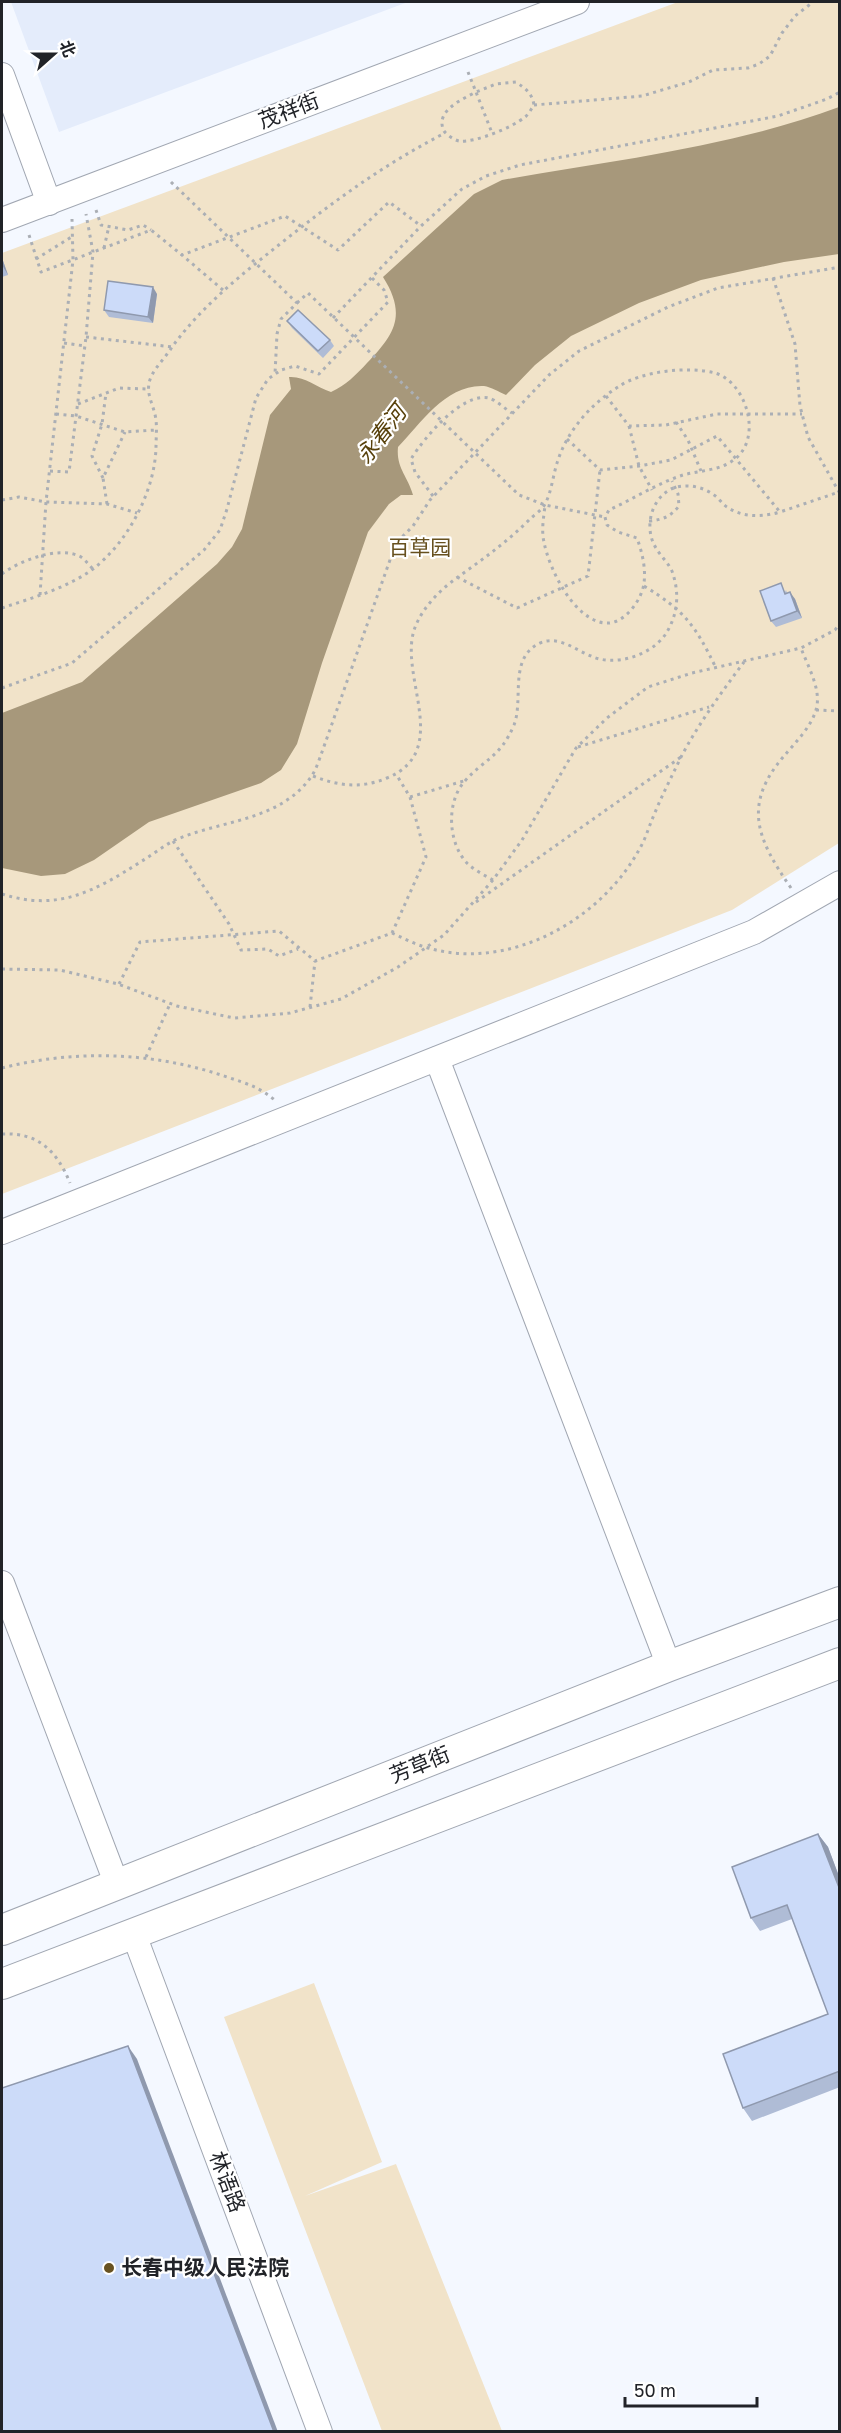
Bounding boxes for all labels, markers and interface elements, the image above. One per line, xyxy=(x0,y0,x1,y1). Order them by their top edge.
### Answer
north arrow xyxy=(24,24,84,84)
text: 北 xyxy=(56,38,80,60)
street label: 茂祥街 xyxy=(255,87,323,133)
water label: 永春河 xyxy=(350,396,414,468)
park label: 百草园 xyxy=(389,534,452,560)
street label: 芳草街 xyxy=(386,1740,454,1788)
street label: 林语路 xyxy=(205,2148,251,2216)
place label: 长春中级人民法院 xyxy=(121,2254,289,2280)
marker: 长春中级人民法院 xyxy=(102,2261,116,2275)
scale bar xyxy=(625,2370,757,2408)
text: 50 m xyxy=(634,2379,676,2401)

